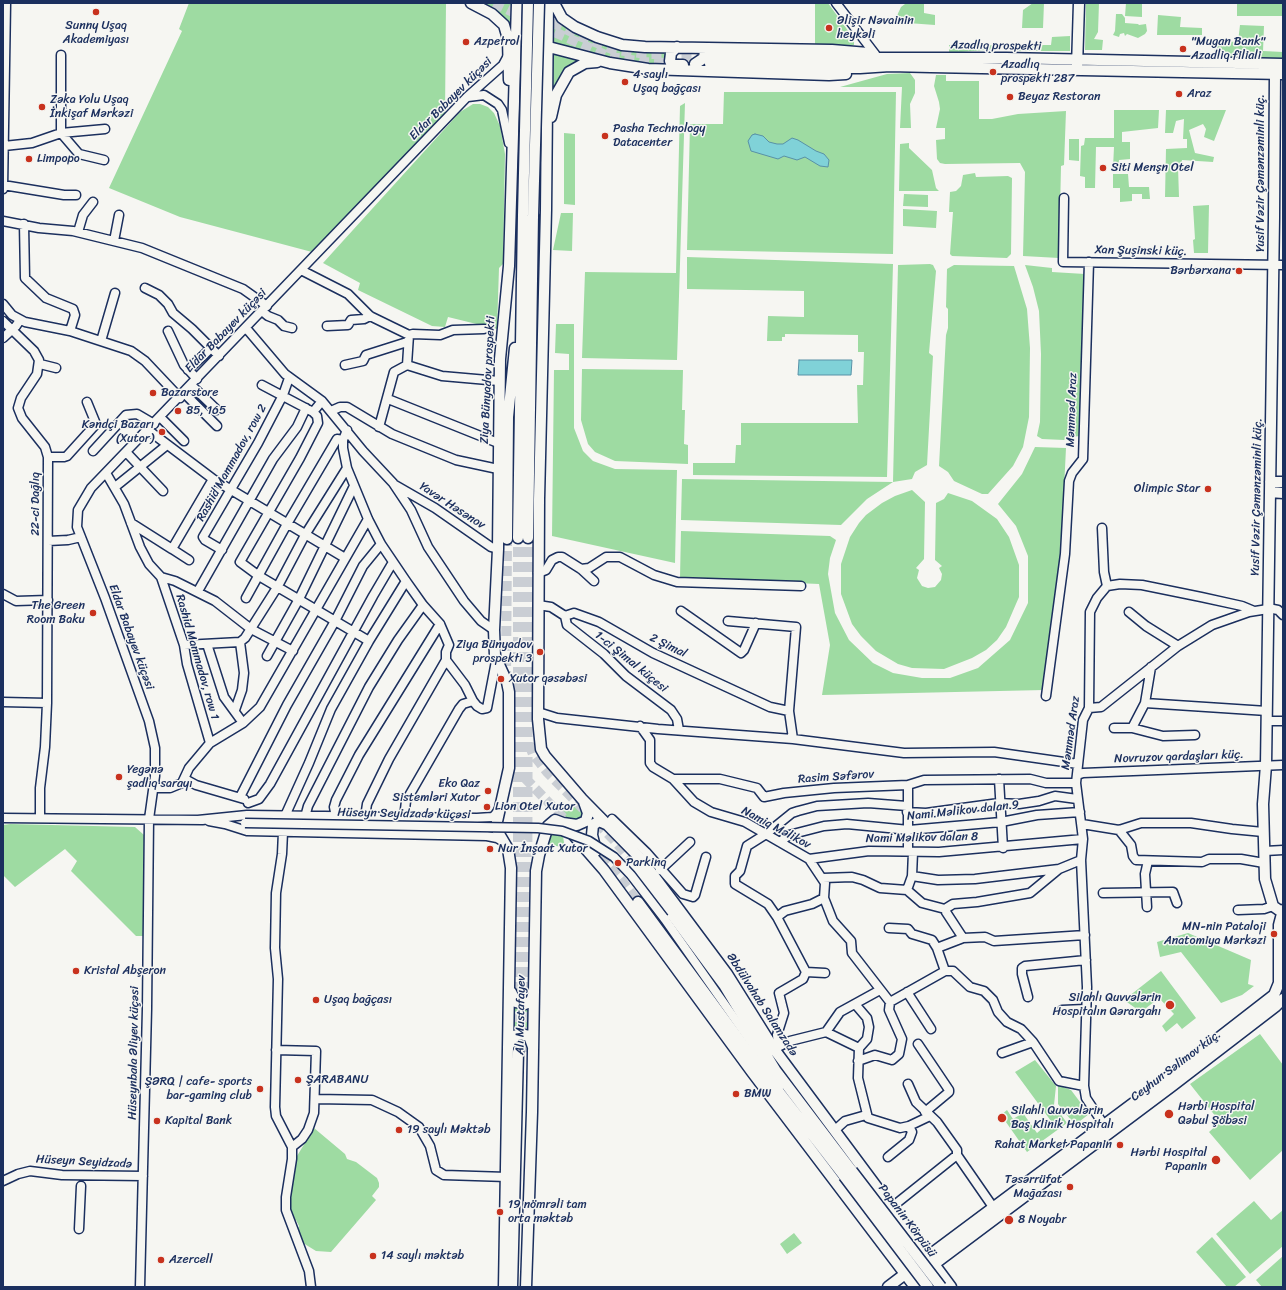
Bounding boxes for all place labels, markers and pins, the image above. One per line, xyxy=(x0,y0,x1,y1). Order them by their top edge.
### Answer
marker: Sunny Uşaq Akademiyası xyxy=(91,7,101,17)
place label: Əlişir Nəvainin heykəli xyxy=(837,14,914,42)
place label: Sunny Uşaq Akademiyası xyxy=(63,19,129,47)
marker: Əlişir Nəvainin heykəli xyxy=(824,23,834,33)
place label: Azpetrol xyxy=(474,35,519,49)
place label: "Mugan Bank" Azadliq filiali xyxy=(1191,35,1265,63)
marker: Azpetrol xyxy=(461,37,471,47)
marker: "Mugan Bank" Azadliq filiali xyxy=(1178,44,1188,54)
place label: Azadlıq prospekti 287 xyxy=(1001,58,1074,86)
marker: Azadlıq prospekti 287 xyxy=(988,67,998,77)
place label: 4 saylı Uşaq bağçası xyxy=(633,68,701,96)
marker: 4 saylı Uşaq bağçası xyxy=(620,77,630,87)
place label: Araz xyxy=(1187,87,1212,101)
marker: Araz xyxy=(1174,89,1184,99)
place label: Beyaz Restoran xyxy=(1018,90,1101,104)
marker: Beyaz Restoran xyxy=(1005,92,1015,102)
place label: Zəka Yolu Uşaq İnkişaf Mərkəzi xyxy=(50,93,133,121)
marker: Zəka Yolu Uşaq İnkişaf Mərkəzi xyxy=(37,102,47,112)
place label: Pasha Technology Datacenter xyxy=(613,122,705,150)
marker: Pasha Technology Datacenter xyxy=(600,131,610,141)
place label: Limpopo xyxy=(37,152,80,166)
marker: Limpopo xyxy=(24,154,34,164)
place label: Siti Menşn Otel xyxy=(1111,161,1194,175)
marker: Siti Menşn Otel xyxy=(1098,163,1108,173)
place label: Bərbərxana xyxy=(1170,264,1231,278)
marker: Bərbərxana xyxy=(1234,266,1244,276)
place label: Bazarstore xyxy=(161,386,218,400)
marker: Bazarstore xyxy=(148,388,158,398)
place label: 85, 165 xyxy=(186,404,226,418)
marker: 85, 165 xyxy=(173,406,183,416)
place label: Kəndçi Bazarı (Xutor) xyxy=(82,418,154,446)
marker: Kəndçi Bazarı (Xutor) xyxy=(157,427,167,437)
place label: Olimpic Star xyxy=(1134,482,1200,496)
marker: Olimpic Star xyxy=(1203,484,1213,494)
place label: The Green Room Baku xyxy=(27,599,85,627)
marker: The Green Room Baku xyxy=(88,608,98,618)
place label: Ziya Bünyadov prospekti 3 xyxy=(456,638,532,666)
marker: Ziya Bünyadov prospekti 3 xyxy=(535,647,545,657)
place label: Xutor qəsəbəsi xyxy=(509,672,587,686)
marker: Xutor qəsəbəsi xyxy=(496,674,506,684)
place label: Yegənə şadlıq sarayı xyxy=(127,763,193,791)
marker: Yegənə şadlıq sarayı xyxy=(114,772,124,782)
place label: Eko Qaz Sistemləri Xutor xyxy=(392,777,480,805)
marker: Eko Qaz Sistemləri Xutor xyxy=(483,786,493,796)
place label: Lion Otel Xutor xyxy=(495,800,575,814)
marker: Lion Otel Xutor xyxy=(482,802,492,812)
place label: Nur İnşaat Xutor xyxy=(498,842,588,856)
marker: Nur İnşaat Xutor xyxy=(485,844,495,854)
place label: Parkinq xyxy=(626,856,666,870)
marker: Parkinq xyxy=(613,858,623,868)
place label: MN-nin Pataloji Anatomiya Mərkəzi xyxy=(1164,920,1266,948)
marker: MN-nin Pataloji Anatomiya Mərkəzi xyxy=(1269,929,1279,939)
place label: Kristal Abşeron xyxy=(84,964,166,978)
marker: Kristal Abşeron xyxy=(71,966,81,976)
place label: Silahlı Quvvələrin Hospitalın Qərargahı xyxy=(1053,991,1161,1019)
place label: Uşaq bağçası xyxy=(324,993,392,1007)
marker: Uşaq bağçası xyxy=(311,995,321,1005)
marker: Silahlı Quvvələrin Hospitalın Qərargahı xyxy=(1164,999,1176,1011)
place label: ŞARABANU xyxy=(306,1073,368,1087)
place label: ŞƏRQ | cafe- sports bar-gaming club xyxy=(145,1075,252,1103)
marker: ŞARABANU xyxy=(293,1075,303,1085)
marker: ŞƏRQ | cafe- sports bar-gaming club xyxy=(255,1084,265,1094)
place label: BMW xyxy=(744,1087,771,1101)
marker: BMW xyxy=(731,1089,741,1099)
place label: Hərbi Hospital Qəbul Şöbəsi xyxy=(1178,1100,1254,1128)
place label: Silahlı Quvvələrin Baş Klinik Hospitalı xyxy=(1011,1104,1114,1132)
marker: Hərbi Hospital Qəbul Şöbəsi xyxy=(1163,1108,1175,1120)
marker: Silahlı Quvvələrin Baş Klinik Hospitalı xyxy=(996,1112,1008,1124)
place label: Kapital Bank xyxy=(165,1114,232,1128)
marker: Kapital Bank xyxy=(152,1116,162,1126)
place label: 19 saylı Məktəb xyxy=(407,1123,491,1137)
marker: 19 saylı Məktəb xyxy=(394,1125,404,1135)
place label: Rahat Market Papanin xyxy=(995,1138,1112,1152)
marker: Rahat Market Papanin xyxy=(1115,1140,1125,1150)
place label: Hərbi Hospital Papanin xyxy=(1131,1146,1207,1174)
marker: Hərbi Hospital Papanin xyxy=(1210,1154,1222,1166)
place label: Təsərrüfat Mağazası xyxy=(1005,1173,1062,1201)
marker: Təsərrüfat Mağazası xyxy=(1065,1182,1075,1192)
place label: 19 nömrəli tam orta məktəb xyxy=(508,1198,587,1226)
marker: 19 nömrəli tam orta məktəb xyxy=(495,1207,505,1217)
place label: 8 Noyabr xyxy=(1018,1213,1066,1227)
marker: 8 Noyabr xyxy=(1003,1214,1015,1226)
place label: 14 saylı məktəb xyxy=(381,1249,464,1263)
marker: 14 saylı məktəb xyxy=(368,1251,378,1261)
place label: Azercell xyxy=(169,1253,213,1267)
marker: Azercell xyxy=(156,1255,166,1265)

